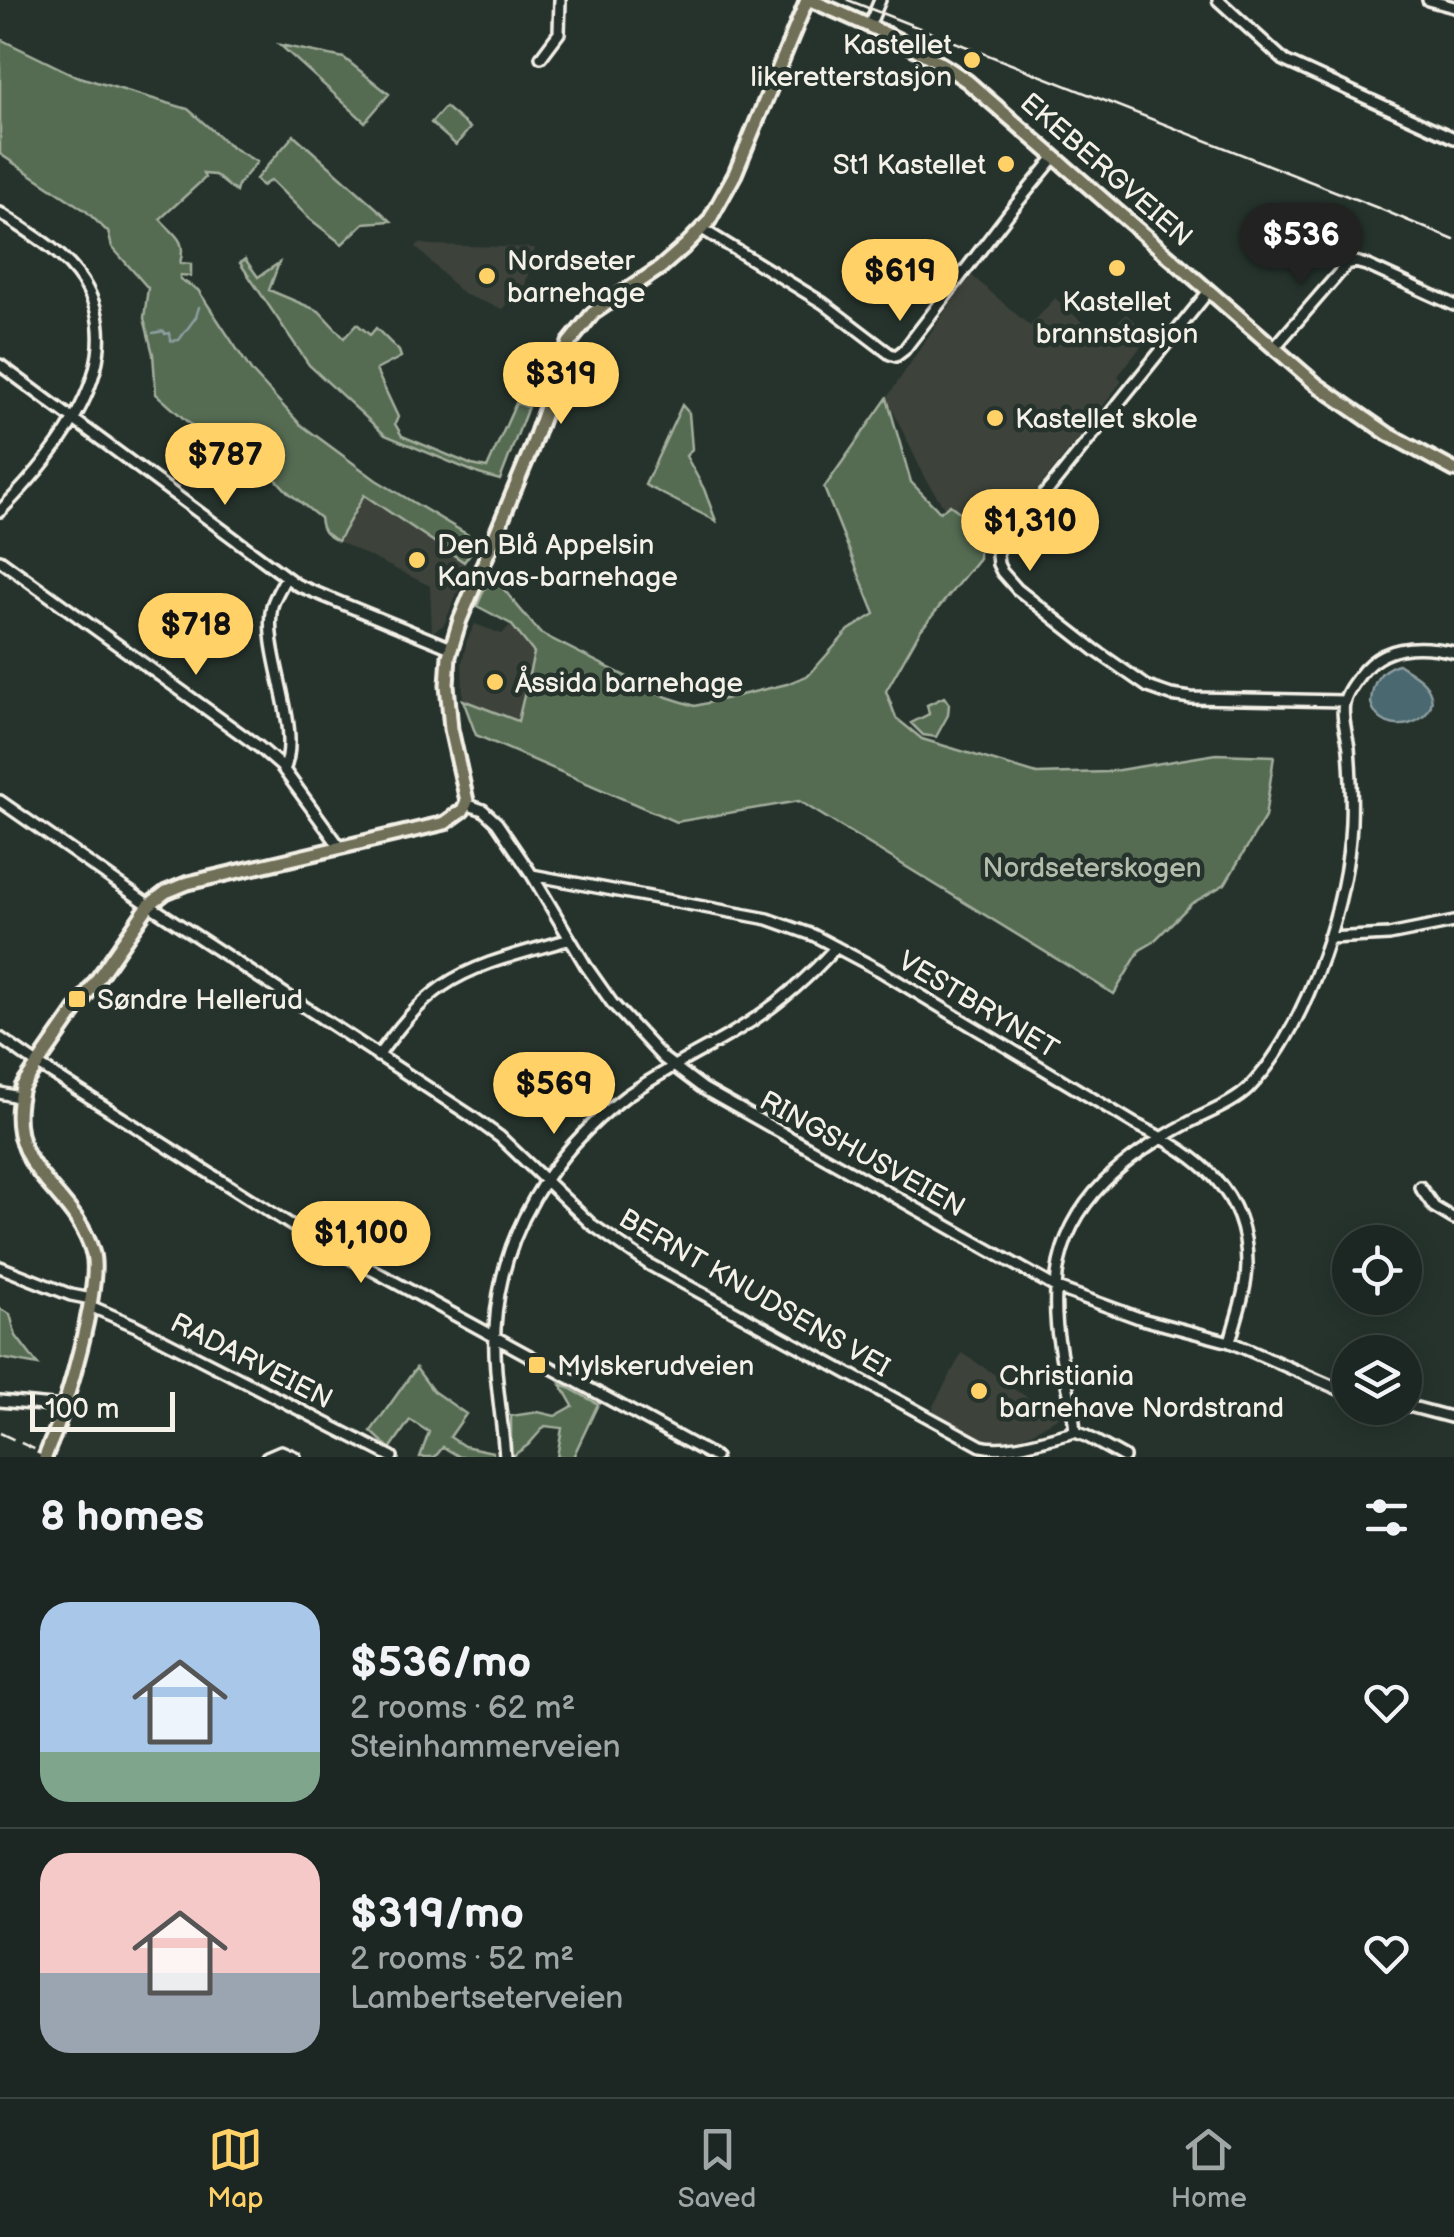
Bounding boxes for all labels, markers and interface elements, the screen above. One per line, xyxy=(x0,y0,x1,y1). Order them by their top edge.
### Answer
place label: Kastellet likeretterstasjon xyxy=(750,29,952,94)
marker: Kastellet likeretterstasjon xyxy=(961,49,983,71)
street label: EKEBERGVEIEN xyxy=(1013,86,1199,254)
place label: St1 Kastellet xyxy=(833,149,986,182)
marker: St1 Kastellet xyxy=(995,153,1017,175)
pin: $536 xyxy=(1242,203,1360,288)
text: $536 xyxy=(1262,216,1340,255)
pin: $619 xyxy=(841,239,959,324)
place label: Nordseter barnehage xyxy=(507,245,645,310)
text: $619 xyxy=(864,252,936,291)
marker: Kastellet brannstasjon xyxy=(1106,257,1128,279)
marker: Nordseter barnehage xyxy=(476,265,498,287)
place label: Kastellet brannstasjon xyxy=(1036,286,1198,351)
pin: $319 xyxy=(502,342,620,427)
text: $319 xyxy=(525,355,597,394)
place label: Kastellet skole xyxy=(1015,403,1198,436)
marker: Kastellet skole xyxy=(984,407,1006,429)
pin: $787 xyxy=(166,423,284,508)
text: $787 xyxy=(187,436,263,475)
pin: $1,310 xyxy=(949,489,1111,574)
text: $1,310 xyxy=(983,502,1077,541)
place label: Den Blå Appelsin Kanvas-barnehage xyxy=(437,529,678,594)
marker: Den Blå Appelsin Kanvas-barnehage xyxy=(406,549,428,571)
pin: $718 xyxy=(137,593,255,678)
text: $718 xyxy=(160,606,232,645)
place label: Åssida barnehage xyxy=(515,665,743,700)
marker: Åssida barnehage xyxy=(484,671,506,693)
park label: Nordseterskogen xyxy=(982,852,1202,885)
street label: VESTBRYNET xyxy=(892,945,1064,1066)
place label: Søndre Hellerud xyxy=(97,984,303,1017)
marker: Søndre Hellerud xyxy=(66,988,88,1010)
pin: $569 xyxy=(495,1052,613,1137)
text: $569 xyxy=(515,1065,593,1104)
street label: RINGSHUSVEIEN xyxy=(754,1084,971,1224)
pin: $1,100 xyxy=(280,1201,442,1286)
street label: BERNT KNUDSENS VEI xyxy=(613,1202,896,1384)
text: $1,100 xyxy=(313,1214,409,1253)
map controls xyxy=(1332,1225,1422,1425)
button: locate xyxy=(1332,1225,1422,1315)
street label: RADARVEIEN xyxy=(165,1306,338,1416)
button: layers xyxy=(1332,1335,1422,1425)
place label: Mylskerudveien xyxy=(557,1350,754,1383)
marker: Mylskerudveien xyxy=(526,1354,548,1376)
place label: Christiania barnehave Nordstrand xyxy=(999,1360,1284,1425)
marker: Christiania barnehave Nordstrand xyxy=(968,1380,990,1402)
scale bar xyxy=(30,1387,175,1432)
text: 100 m xyxy=(45,1393,119,1426)
icon: filters xyxy=(1359,1490,1414,1545)
text: 8 homes xyxy=(40,1492,204,1543)
text: $536/mo xyxy=(350,1638,531,1689)
icon: home xyxy=(120,1642,240,1762)
icon: heart xyxy=(1359,1675,1414,1730)
text: 2 rooms · 62 m² xyxy=(350,1689,575,1728)
text: Steinhammerveien xyxy=(350,1728,621,1767)
text: $319/mo xyxy=(350,1889,524,1940)
icon: home xyxy=(120,1893,240,2013)
icon: heart xyxy=(1359,1926,1414,1981)
text: 2 rooms · 52 m² xyxy=(350,1940,574,1979)
text: Lambertseterveien xyxy=(350,1979,623,2018)
tab: Map xyxy=(207,2122,263,2215)
tab: Saved xyxy=(678,2122,756,2215)
tab: Home xyxy=(1171,2122,1247,2215)

